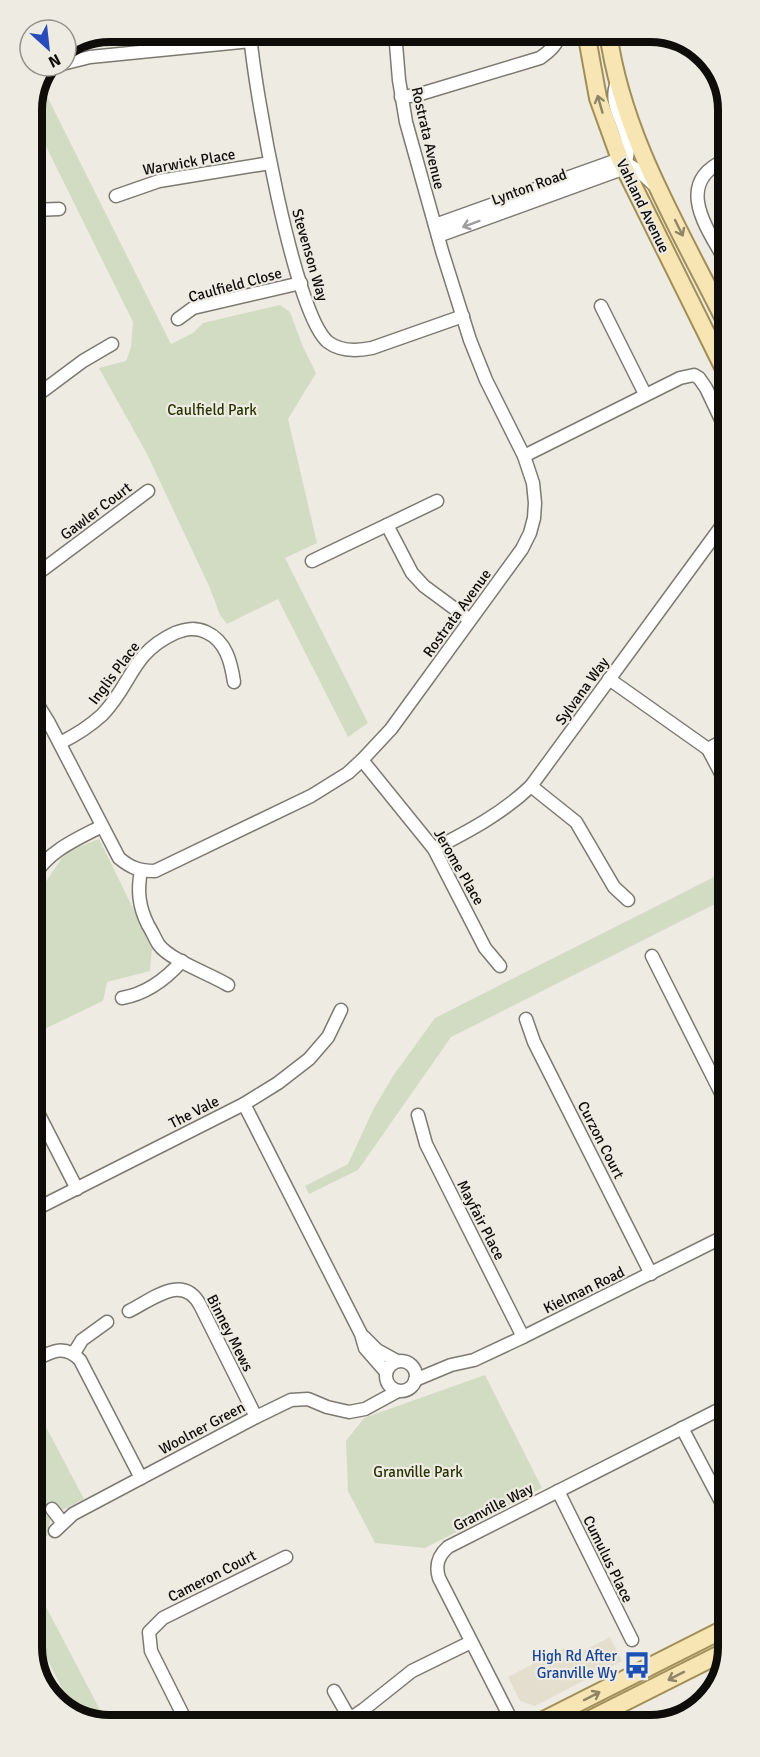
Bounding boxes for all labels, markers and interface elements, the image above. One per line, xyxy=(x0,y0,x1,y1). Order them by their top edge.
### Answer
north arrow xyxy=(18,18,78,78)
text: N xyxy=(45,49,64,72)
street label: Rostrata Avenue xyxy=(407,85,449,191)
one-way arrow xyxy=(594,95,605,114)
street label: Warwick Place xyxy=(141,145,237,179)
street label: Vahland Avenue xyxy=(613,156,673,256)
street label: Lynton Road xyxy=(489,165,569,209)
street label: Stevenson Way xyxy=(288,207,332,303)
one-way arrow xyxy=(673,218,685,236)
one-way arrow xyxy=(462,220,481,231)
street label: Caulfield Close xyxy=(186,264,284,306)
park label: Caulfield Park xyxy=(167,401,257,419)
street label: Gawler Court xyxy=(57,478,135,544)
street label: Rostrata Avenue xyxy=(419,565,495,661)
street label: Inglis Place xyxy=(85,638,143,708)
street label: Sylvana Way xyxy=(551,654,613,728)
street label: Jerome Place xyxy=(430,826,488,908)
street label: The Vale xyxy=(166,1092,222,1132)
street label: Curzon Court xyxy=(574,1098,628,1182)
street label: Mayfair Place xyxy=(453,1177,509,1263)
street label: Kielman Road xyxy=(540,1263,628,1317)
street label: Binney Mews xyxy=(203,1291,257,1375)
street label: Woolner Green xyxy=(156,1398,248,1458)
park label: Granville Park xyxy=(373,1463,463,1481)
street label: Granville Way xyxy=(450,1479,536,1535)
street label: Cumulus Place xyxy=(579,1513,637,1605)
street label: Cameron Court xyxy=(165,1546,259,1606)
place label: High Rd After Granville Wy xyxy=(532,1647,617,1682)
bus stop icon: High Rd After Granville Wy xyxy=(622,1650,652,1680)
one-way arrow xyxy=(667,1671,685,1682)
one-way arrow xyxy=(583,1690,600,1702)

